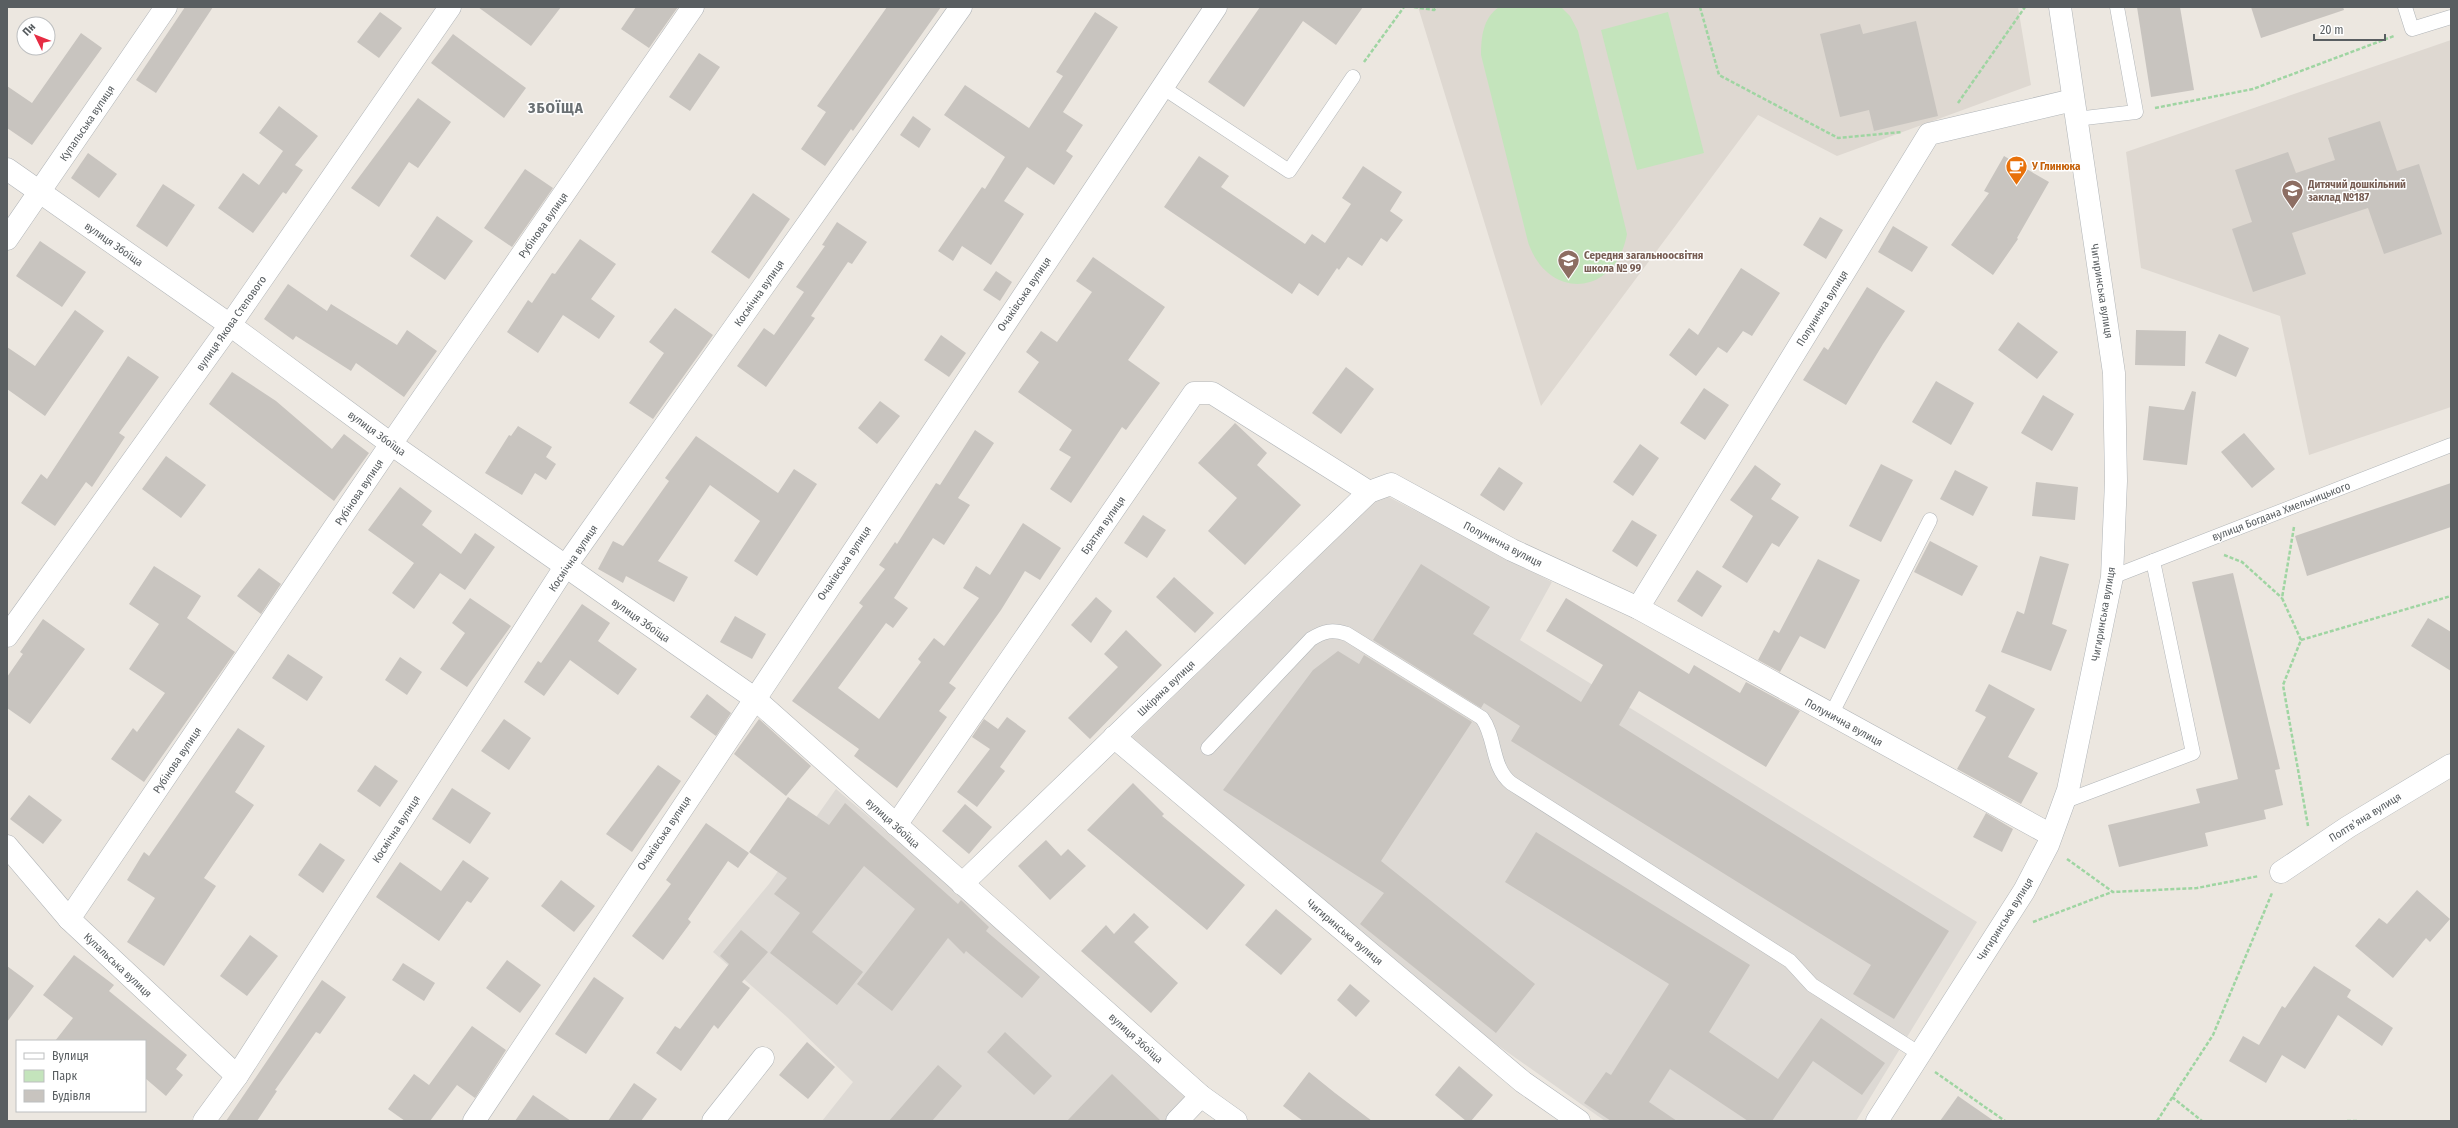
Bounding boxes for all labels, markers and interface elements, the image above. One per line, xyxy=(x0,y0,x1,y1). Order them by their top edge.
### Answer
north arrow xyxy=(16,16,56,56)
scale bar xyxy=(2314,16,2385,42)
text: Пн xyxy=(20,20,38,39)
text: 20 m xyxy=(2320,23,2344,37)
street label: Купальська вулиця xyxy=(57,83,118,164)
district label: ЗБОЇЩА xyxy=(527,99,584,117)
cafe icon: У Глинюка xyxy=(2004,153,2030,186)
place label: У Глинюка xyxy=(2031,160,2081,173)
school or university icon: Дитячий дошкільний заклад №187 xyxy=(2279,177,2305,210)
place label: Дитячий дошкільний заклад №187 xyxy=(2307,178,2406,204)
street label: Рубінова вулиця xyxy=(516,190,571,261)
street label: вулиця Збоїща xyxy=(82,219,145,269)
street label: Чигиринська вулиця xyxy=(2088,243,2115,339)
school or university icon: Середня загальноосвітня школа № 99 xyxy=(1555,248,1581,281)
place label: Середня загальноосвітня школа № 99 xyxy=(1584,249,1703,275)
street label: Очаківська вулиця xyxy=(995,255,1054,334)
street label: Космічна вулиця xyxy=(732,258,787,329)
street label: Полунична вулиця xyxy=(1794,268,1851,349)
street label: вулиця Якова Степового xyxy=(194,273,269,373)
street label: вулиця Збоїща xyxy=(345,408,408,459)
street label: Рубінова вулиця xyxy=(332,457,386,528)
street label: вулиця Богдана Хмельницького xyxy=(2210,479,2352,544)
street label: Братня вулиця xyxy=(1079,494,1128,557)
street label: Полунична вулиця xyxy=(1461,519,1544,570)
street label: Космічна вулиця xyxy=(546,522,601,594)
street label: Очаківська вулиця xyxy=(815,524,874,603)
street label: Чигиринська вулиця xyxy=(2089,566,2118,662)
street label: вулиця Збоїща xyxy=(609,595,672,645)
street label: Шкіряна вулиця xyxy=(1135,658,1198,719)
street label: Полунична вулиця xyxy=(1803,696,1885,749)
street label: Рубінова вулиця xyxy=(150,725,204,796)
street label: Полтвʼяна вулиця xyxy=(2327,790,2404,845)
street label: Космічна вулиця xyxy=(370,793,423,866)
street label: Очаківська вулиця xyxy=(635,794,694,873)
street label: вулиця Збоїща xyxy=(863,796,922,851)
street label: Чигиринська вулиця xyxy=(1975,875,2036,963)
street label: Чигиринська вулиця xyxy=(1304,897,1385,968)
street label: Купальська вулиця xyxy=(81,930,154,1000)
street label: вулиця Збоїща xyxy=(1106,1011,1165,1066)
legend xyxy=(16,1040,146,1112)
text: Вулиця xyxy=(52,1049,89,1063)
text: Парк xyxy=(52,1069,78,1083)
text: Будівля xyxy=(52,1089,91,1103)

